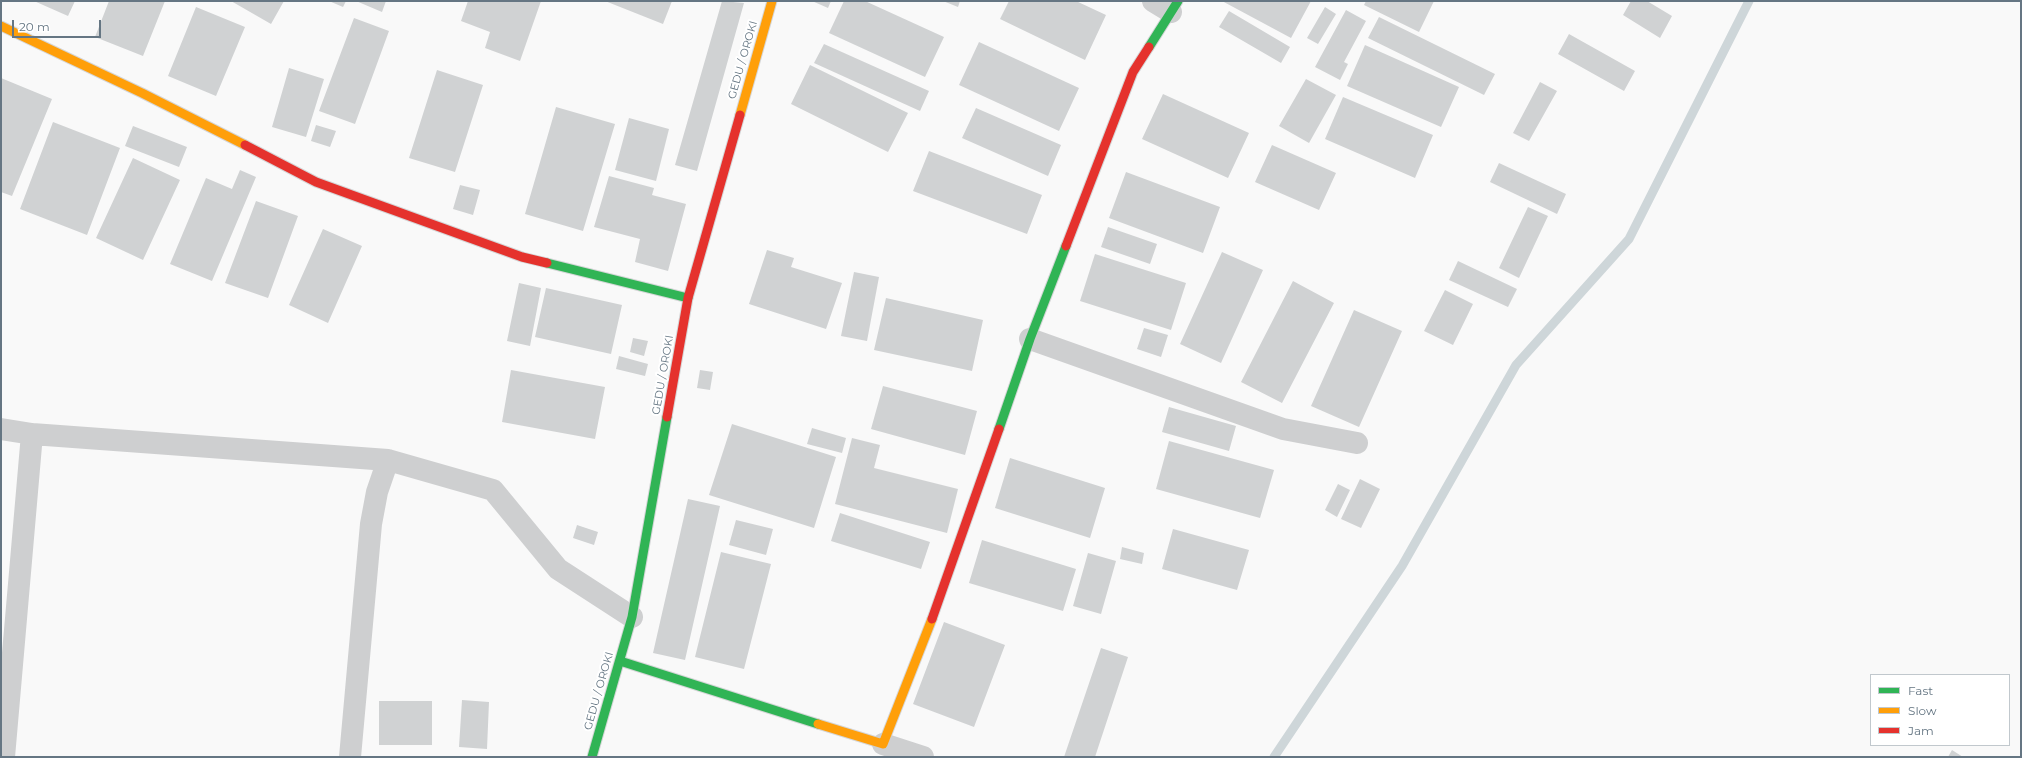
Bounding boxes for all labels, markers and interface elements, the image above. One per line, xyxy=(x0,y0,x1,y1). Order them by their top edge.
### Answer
scale bar xyxy=(14,12,103,38)
text: 20 m xyxy=(19,19,50,34)
street label: GEDU / OROKI xyxy=(726,19,760,101)
street label: GEDU / OROKI xyxy=(649,334,677,416)
street label: GEDU / OROKI xyxy=(582,650,616,732)
legend xyxy=(1870,674,2010,746)
text: Fast xyxy=(1908,683,1933,698)
text: Slow xyxy=(1908,703,1937,718)
text: Jam xyxy=(1908,723,1934,738)

